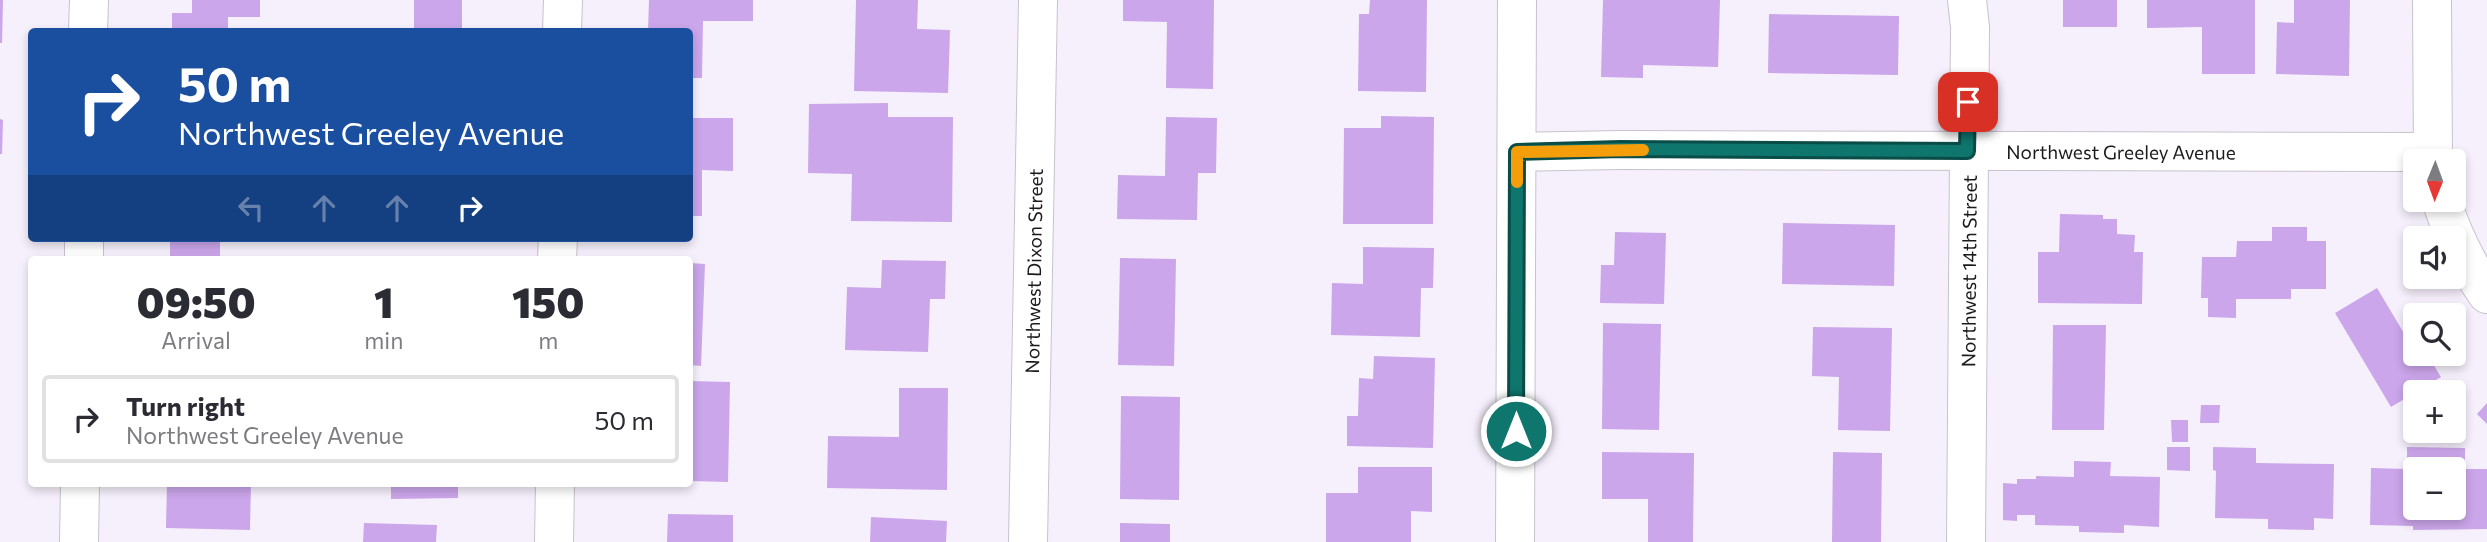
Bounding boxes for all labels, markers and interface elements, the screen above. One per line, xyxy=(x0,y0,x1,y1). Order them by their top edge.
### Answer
text: 50 m xyxy=(178,52,291,112)
icon: right xyxy=(63,56,154,147)
pin xyxy=(1938,72,1998,132)
icon: arrive xyxy=(1949,83,1987,121)
text: Northwest Greeley Avenue xyxy=(178,112,564,152)
street label: Northwest Greeley Avenue xyxy=(2006,139,2236,163)
north arrow xyxy=(2403,149,2466,212)
map controls xyxy=(2403,149,2466,520)
street label: Northwest Dixon Street xyxy=(1020,168,1046,374)
street label: Northwest 14th Street xyxy=(1956,175,1980,367)
icon: left xyxy=(232,189,270,227)
icon: ahead xyxy=(305,189,343,227)
icon: ahead xyxy=(378,189,416,227)
icon: right xyxy=(451,189,489,227)
button: sound xyxy=(2403,226,2466,289)
text: 09:50 xyxy=(137,275,256,327)
text: 1 xyxy=(374,275,394,327)
text: 150 xyxy=(512,275,584,327)
button: search xyxy=(2403,303,2466,366)
text: Arrival xyxy=(161,326,231,354)
text: min xyxy=(364,326,403,354)
text: m xyxy=(538,326,558,354)
button: + xyxy=(2403,380,2466,443)
text: Turn right xyxy=(126,390,245,421)
position arrow xyxy=(1479,394,1553,468)
icon: right xyxy=(67,400,105,438)
text: 50 m xyxy=(594,404,654,435)
text: Northwest Greeley Avenue xyxy=(126,421,404,449)
button: − xyxy=(2403,457,2466,520)

